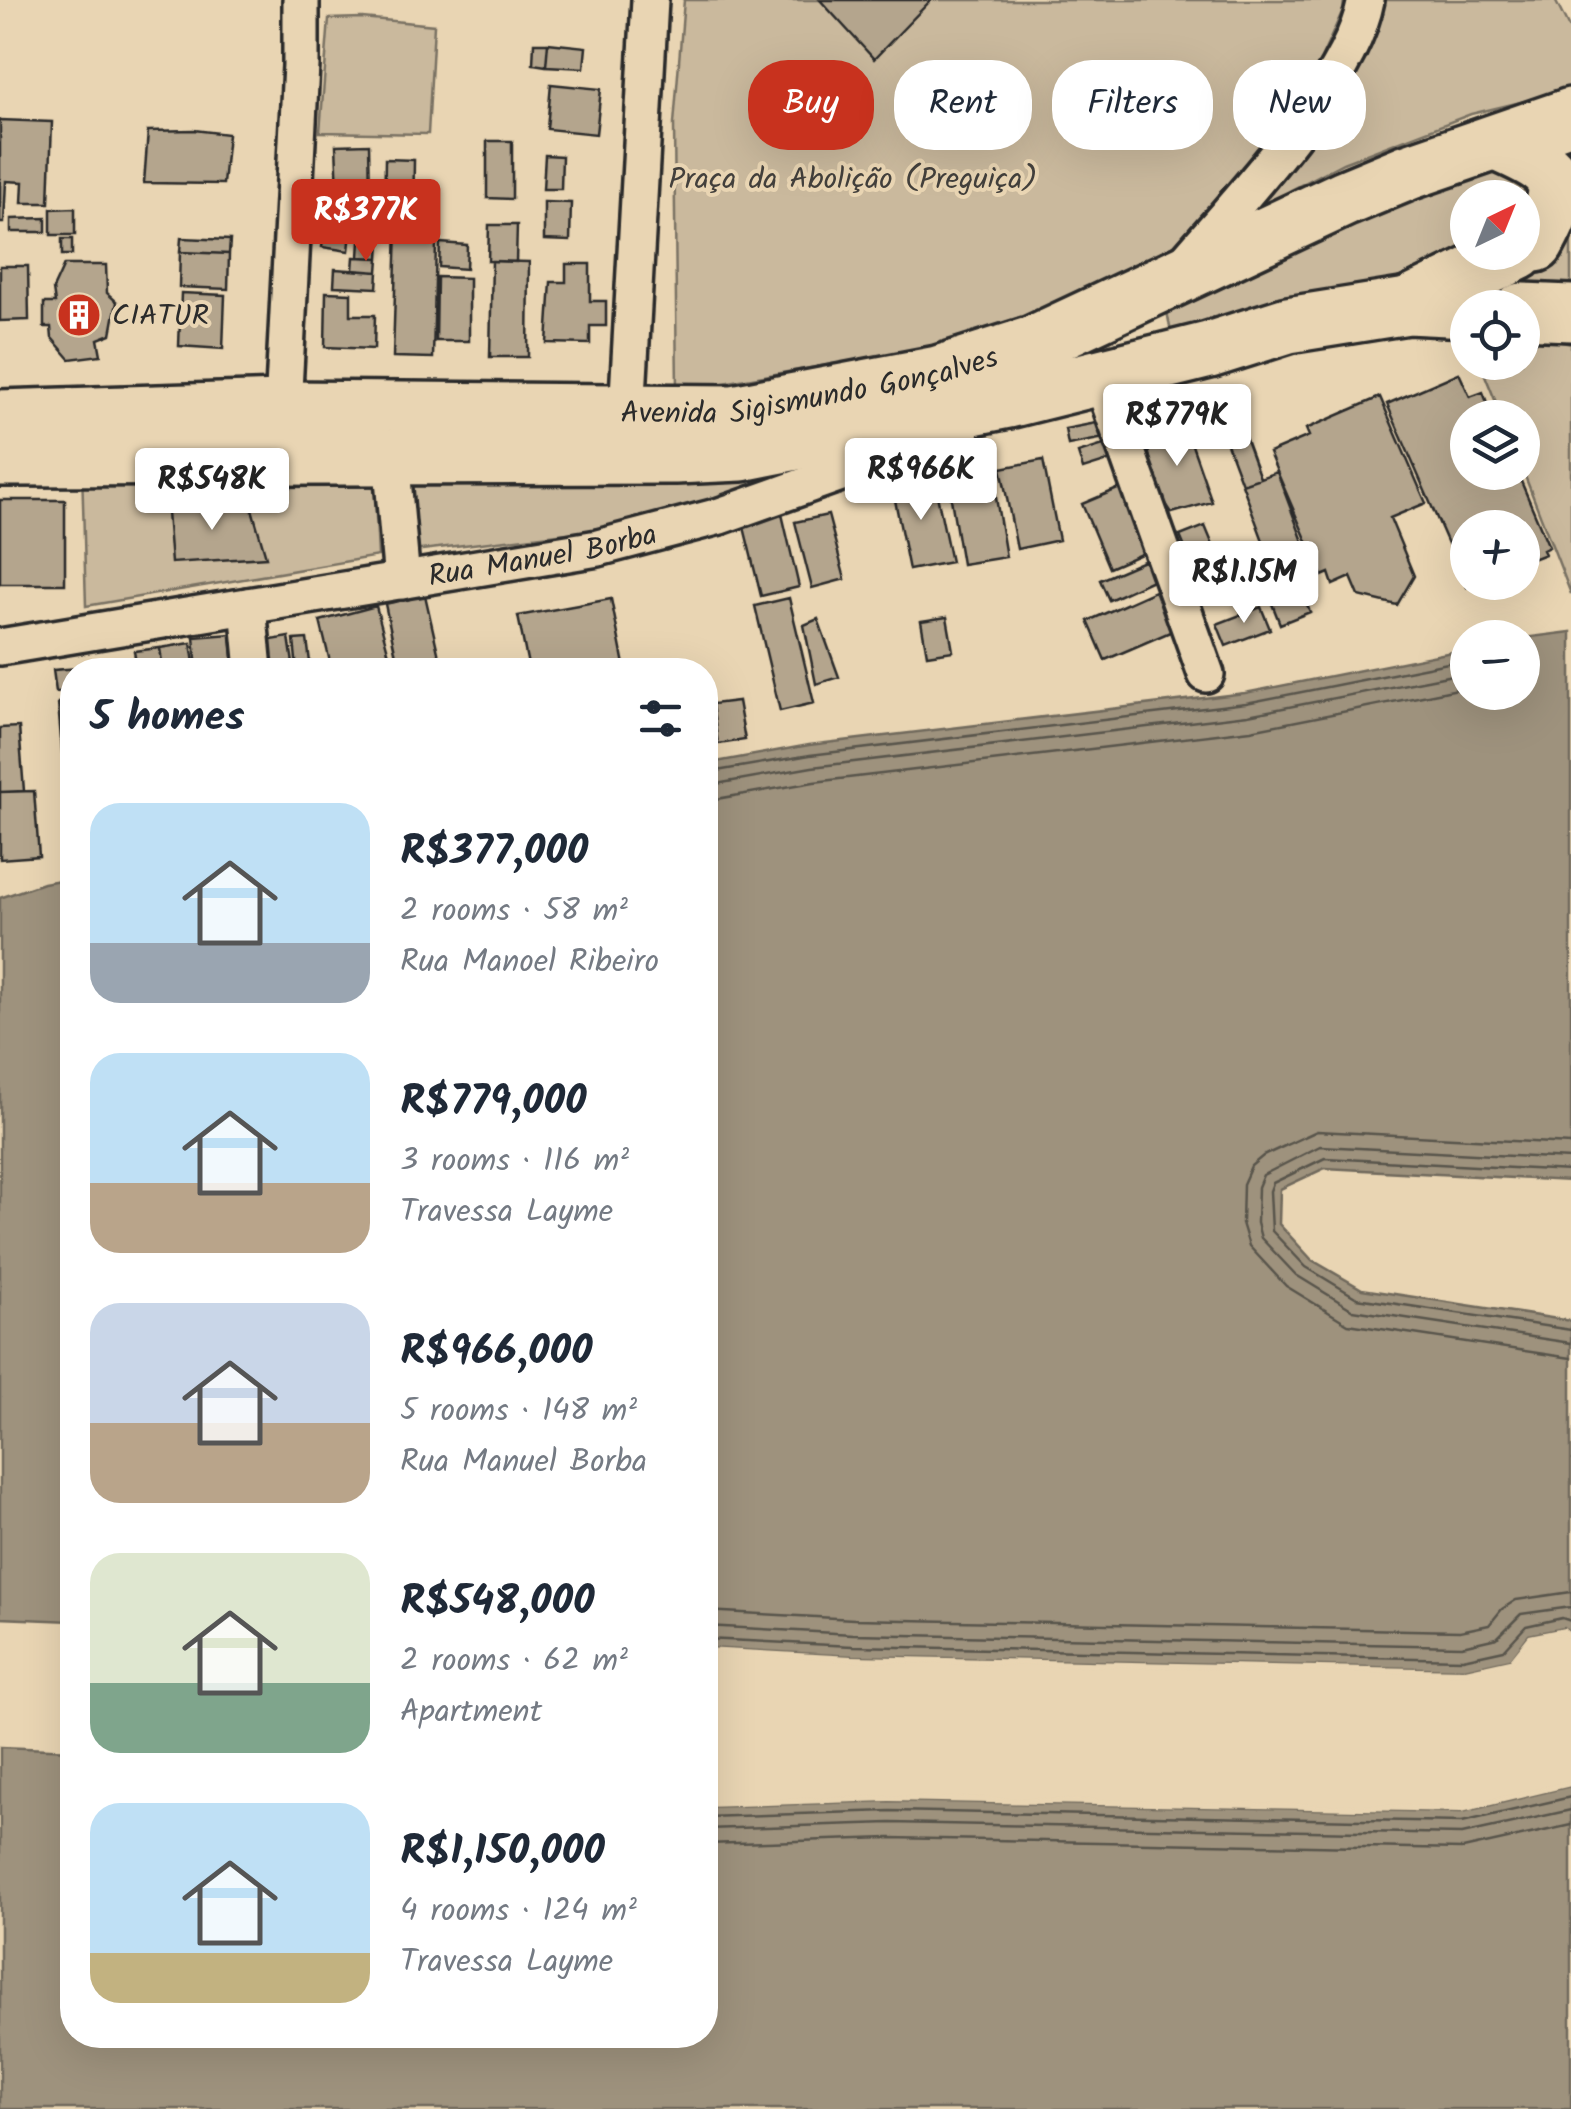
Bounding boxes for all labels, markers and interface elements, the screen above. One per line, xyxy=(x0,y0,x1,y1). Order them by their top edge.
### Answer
chip: Buy xyxy=(748,60,874,150)
chip: Rent xyxy=(894,60,1032,150)
chip: Filters xyxy=(1052,60,1213,150)
chip: New xyxy=(1233,60,1366,150)
park label: Praça da Abolição (Preguiça) xyxy=(669,156,1037,204)
pin: R$377K xyxy=(285,179,447,264)
north arrow xyxy=(1450,180,1540,270)
map controls xyxy=(1450,180,1540,710)
text: R$377K xyxy=(313,186,419,237)
button: locate xyxy=(1450,290,1540,380)
building icon: CIATUR xyxy=(56,292,102,338)
place label: CIATUR xyxy=(112,293,209,341)
street label: Avenida Sigismundo Gonçalves xyxy=(620,334,1005,439)
pin: R$779K xyxy=(1096,384,1258,469)
text: R$779K xyxy=(1125,391,1229,442)
button: layers xyxy=(1450,400,1540,490)
pin: R$966K xyxy=(840,438,1002,523)
text: R$966K xyxy=(867,445,975,496)
pin: R$548K xyxy=(131,448,293,533)
text: R$548K xyxy=(157,455,267,506)
button: + xyxy=(1450,510,1540,600)
street label: Rua Manuel Borba xyxy=(425,512,662,602)
pin: R$1.15M xyxy=(1152,541,1336,626)
text: R$1.15M xyxy=(1191,548,1297,599)
button: − xyxy=(1450,620,1540,710)
text: 5 homes xyxy=(90,685,245,752)
icon: filters xyxy=(633,691,688,746)
text: R$377,000 xyxy=(400,819,588,886)
icon: home xyxy=(170,843,290,963)
text: 2 rooms · 58 m² xyxy=(400,886,628,937)
text: Rua Manoel Ribeiro xyxy=(400,937,659,988)
text: R$779,000 xyxy=(400,1069,587,1136)
icon: home xyxy=(170,1093,290,1213)
text: 3 rooms · 116 m² xyxy=(400,1136,629,1187)
text: Travessa Layme xyxy=(400,1187,613,1238)
text: R$966,000 xyxy=(400,1319,593,1386)
icon: home xyxy=(170,1343,290,1463)
text: 5 rooms · 148 m² xyxy=(400,1386,637,1437)
text: Rua Manuel Borba xyxy=(400,1437,647,1488)
text: R$548,000 xyxy=(400,1569,595,1636)
icon: home xyxy=(170,1593,290,1713)
text: 2 rooms · 62 m² xyxy=(400,1636,628,1687)
text: Apartment xyxy=(400,1687,542,1738)
text: R$1,150,000 xyxy=(400,1819,605,1886)
icon: home xyxy=(170,1843,290,1963)
text: 4 rooms · 124 m² xyxy=(400,1886,637,1937)
text: Travessa Layme xyxy=(400,1937,613,1988)

